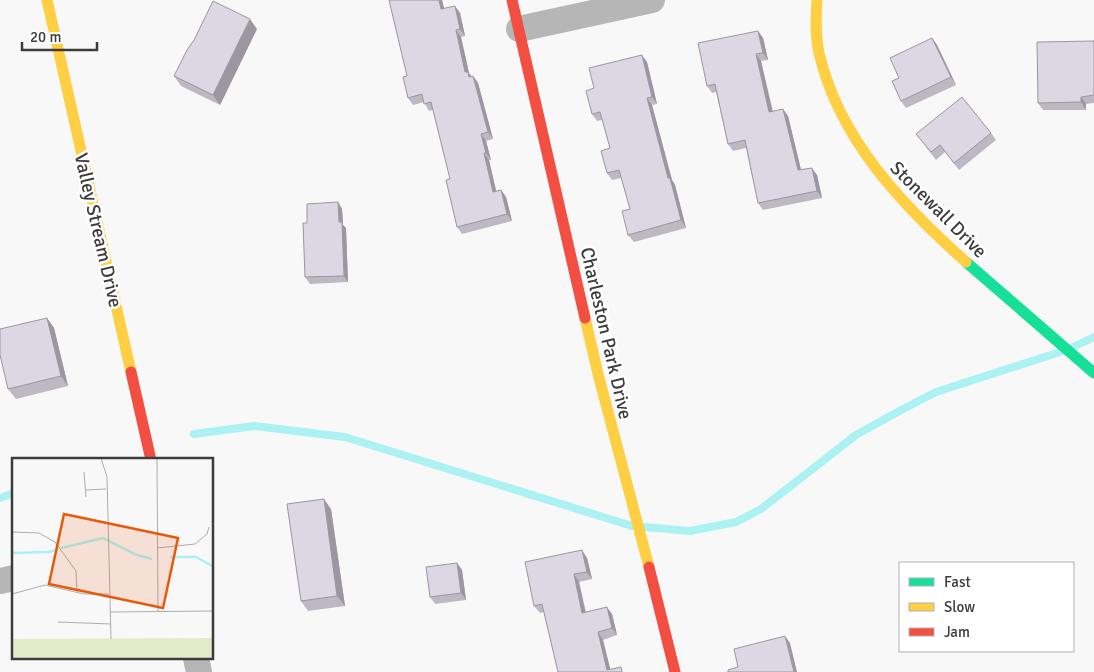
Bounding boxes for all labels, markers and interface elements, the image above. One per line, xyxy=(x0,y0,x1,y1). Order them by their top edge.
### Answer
scale bar xyxy=(22,20,98,52)
text: 20 m xyxy=(30,28,61,46)
street label: Valley Stream Drive xyxy=(69,151,127,310)
street label: Stonewall Drive xyxy=(885,156,992,263)
street label: Charleston Park Drive xyxy=(575,245,637,422)
inset map xyxy=(12,458,214,660)
legend xyxy=(899,562,1074,652)
text: Fast xyxy=(944,573,971,591)
text: Slow xyxy=(944,598,975,616)
text: Jam xyxy=(944,623,970,641)

